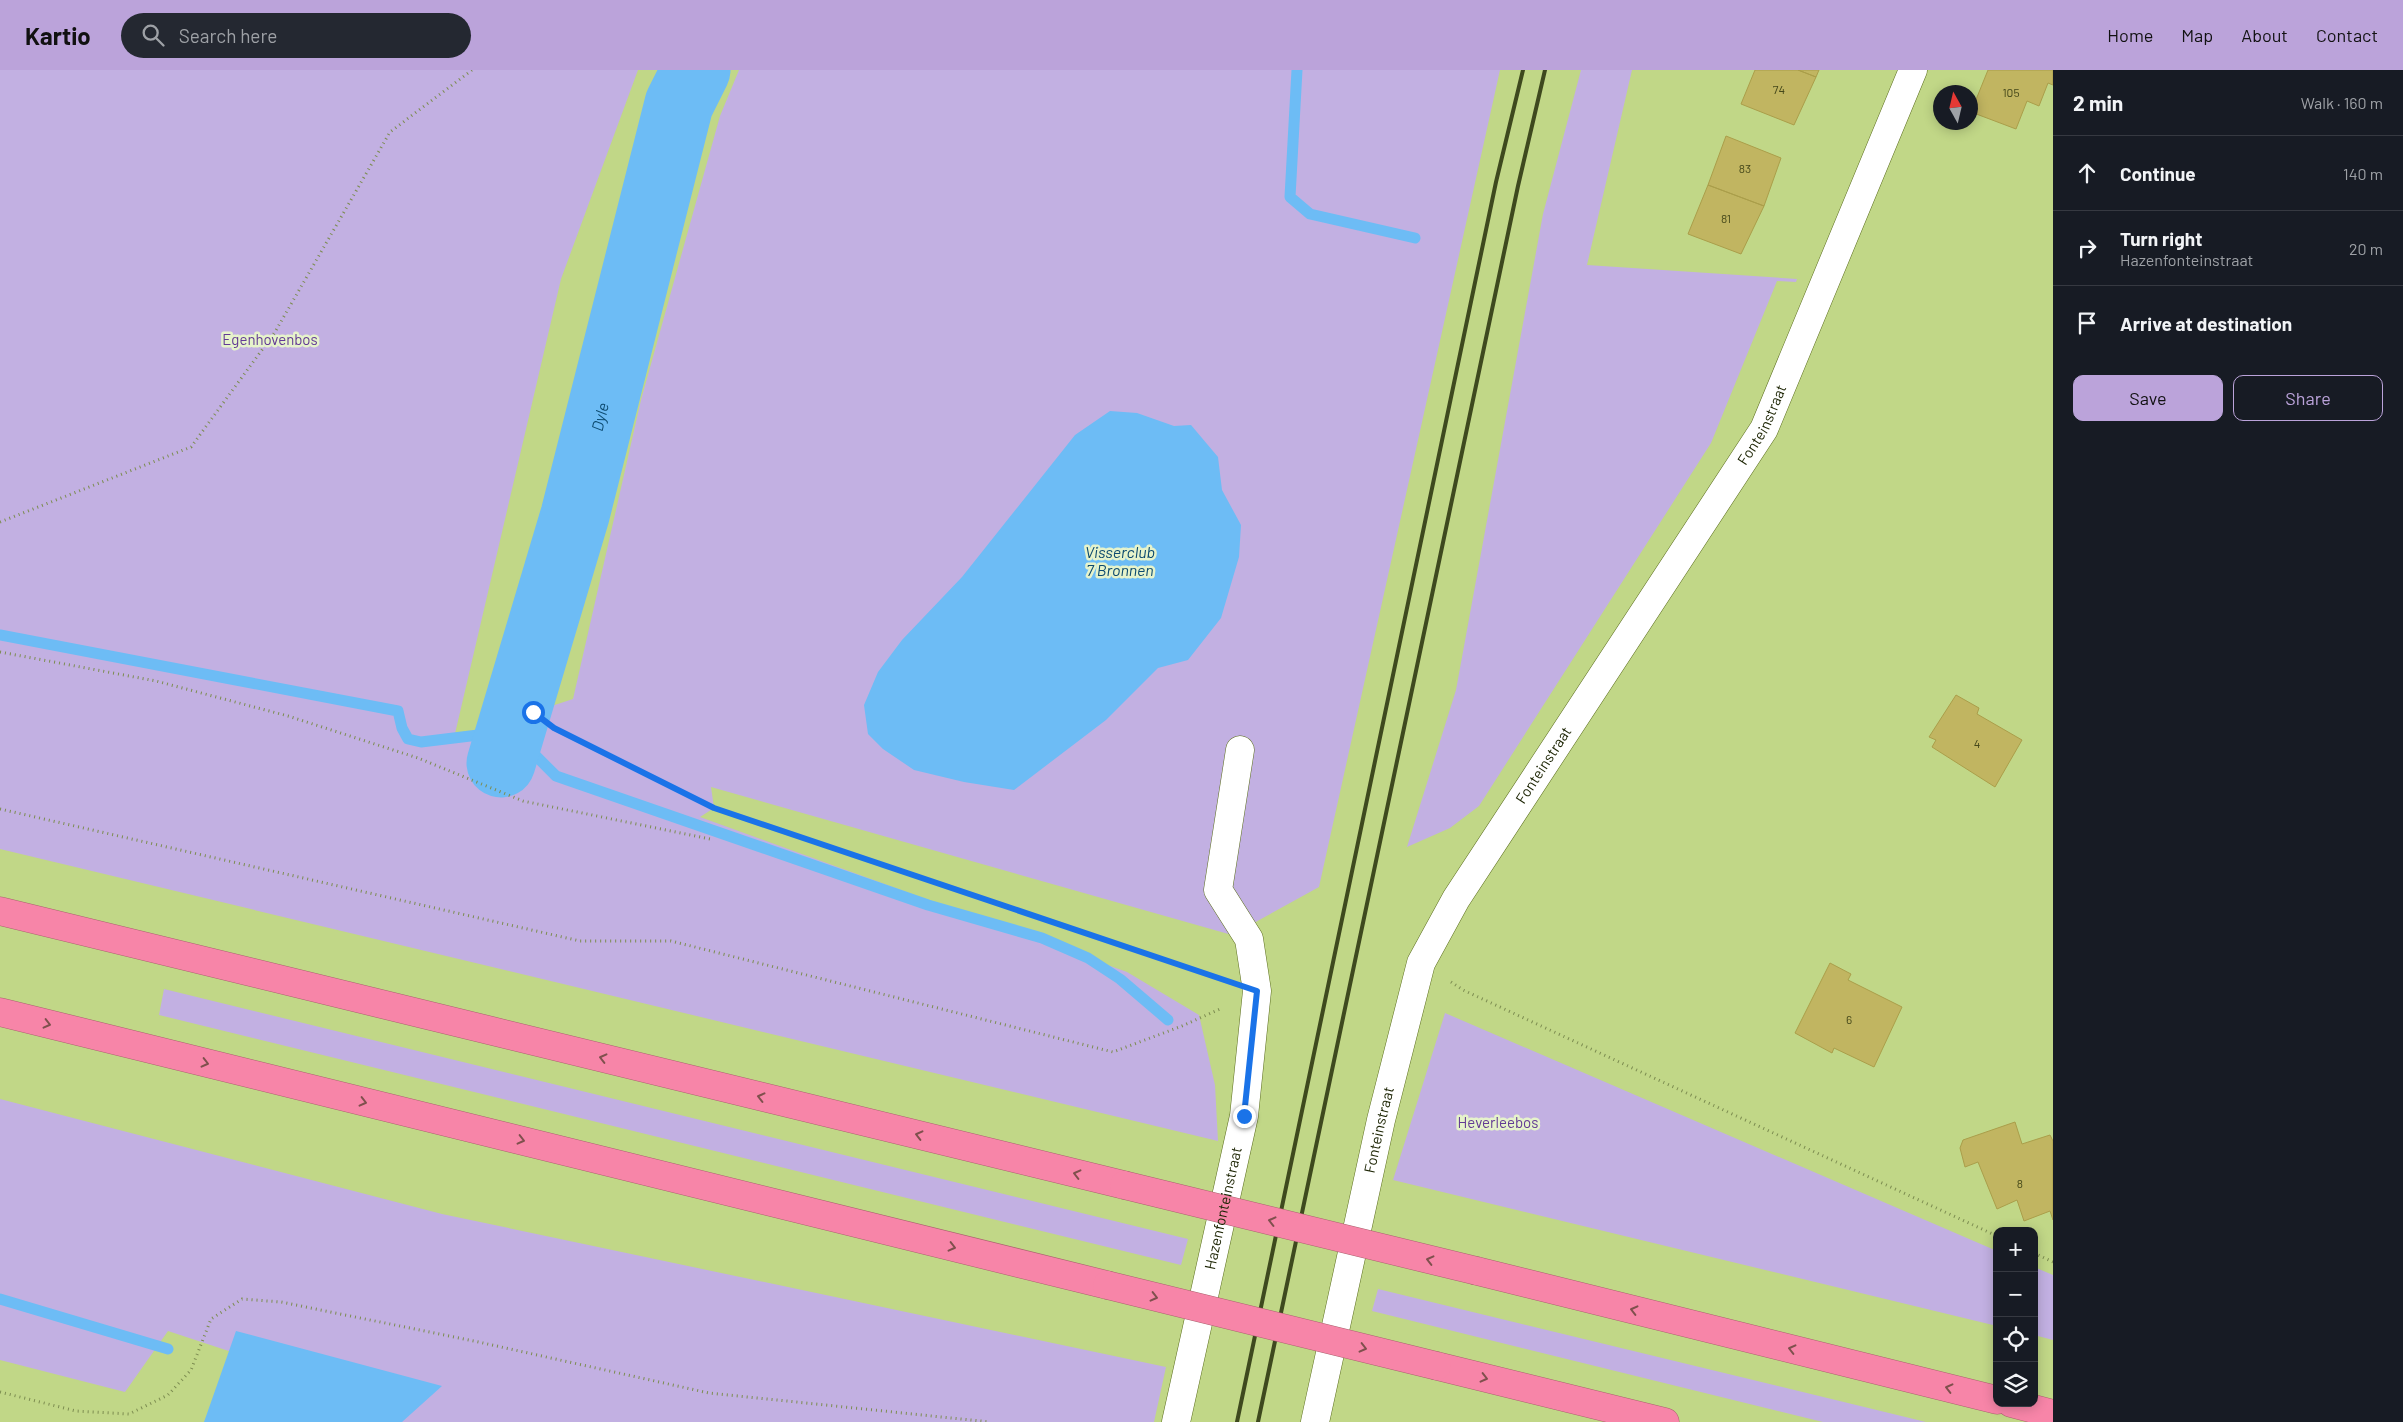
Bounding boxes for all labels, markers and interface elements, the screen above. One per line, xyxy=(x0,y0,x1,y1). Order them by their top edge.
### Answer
search box xyxy=(121,13,471,58)
text: Kartio xyxy=(25,21,91,50)
icon: search xyxy=(139,21,167,49)
text: Search here xyxy=(179,24,277,47)
text: Home xyxy=(2107,24,2153,46)
text: Map xyxy=(2181,24,2213,46)
text: About xyxy=(2241,24,2288,46)
text: Contact xyxy=(2316,24,2378,46)
house number: 74 xyxy=(1773,82,1785,96)
north arrow xyxy=(1933,85,1978,130)
house number: 105 xyxy=(2002,85,2020,99)
text: 2 min xyxy=(2073,90,2123,115)
text: Walk · 160 m xyxy=(2301,93,2383,112)
icon: ahead xyxy=(2073,159,2101,187)
house number: 83 xyxy=(1739,161,1751,175)
text: Continue xyxy=(2120,162,2196,185)
text: 140 m xyxy=(2343,164,2383,183)
house number: 81 xyxy=(1721,211,1731,225)
text: Turn right xyxy=(2120,227,2202,250)
icon: right xyxy=(2073,234,2101,262)
text: 20 m xyxy=(2349,239,2383,258)
text: Hazenfonteinstraat xyxy=(2120,250,2253,269)
icon: arrive xyxy=(2073,309,2101,337)
text: Arrive at destination xyxy=(2120,312,2292,335)
park label: Egenhovenbos xyxy=(222,330,318,348)
button: Save xyxy=(2073,375,2223,421)
button: Share xyxy=(2233,375,2383,421)
street label: Fonteinstraat xyxy=(1733,382,1789,468)
water label: Dyle xyxy=(587,401,612,433)
water label: Visserclub 7 Bronnen xyxy=(1085,542,1155,579)
route start xyxy=(522,701,545,724)
street label: Fonteinstraat xyxy=(1511,723,1575,807)
house number: 4 xyxy=(1974,736,1980,750)
house number: 6 xyxy=(1846,1012,1852,1026)
one-way arrow xyxy=(43,1018,52,1029)
one-way arrow xyxy=(599,1053,608,1064)
one-way arrow xyxy=(201,1057,210,1068)
street label: Fonteinstraat xyxy=(1360,1085,1397,1175)
one-way arrow xyxy=(757,1092,765,1102)
one-way arrow xyxy=(358,1096,367,1107)
route end xyxy=(1233,1105,1256,1128)
park label: Heverleebos xyxy=(1458,1113,1538,1131)
one-way arrow xyxy=(914,1130,923,1141)
one-way arrow xyxy=(516,1135,524,1145)
street label: Hazenfonteinstraat xyxy=(1200,1145,1245,1271)
one-way arrow xyxy=(1072,1169,1081,1180)
house number: 8 xyxy=(2017,1176,2023,1190)
one-way arrow xyxy=(1267,1216,1276,1227)
map controls xyxy=(1993,1227,2038,1407)
button: + xyxy=(1993,1227,2038,1272)
one-way arrow xyxy=(947,1241,955,1251)
one-way arrow xyxy=(1425,1255,1434,1266)
button: − xyxy=(1993,1272,2038,1317)
one-way arrow xyxy=(1150,1291,1159,1302)
one-way arrow xyxy=(1629,1305,1638,1316)
button: locate xyxy=(1993,1317,2038,1362)
one-way arrow xyxy=(1359,1342,1368,1353)
one-way arrow xyxy=(1787,1344,1796,1355)
button: layers xyxy=(1993,1362,2038,1407)
one-way arrow xyxy=(1479,1372,1488,1383)
one-way arrow xyxy=(1945,1383,1954,1394)

